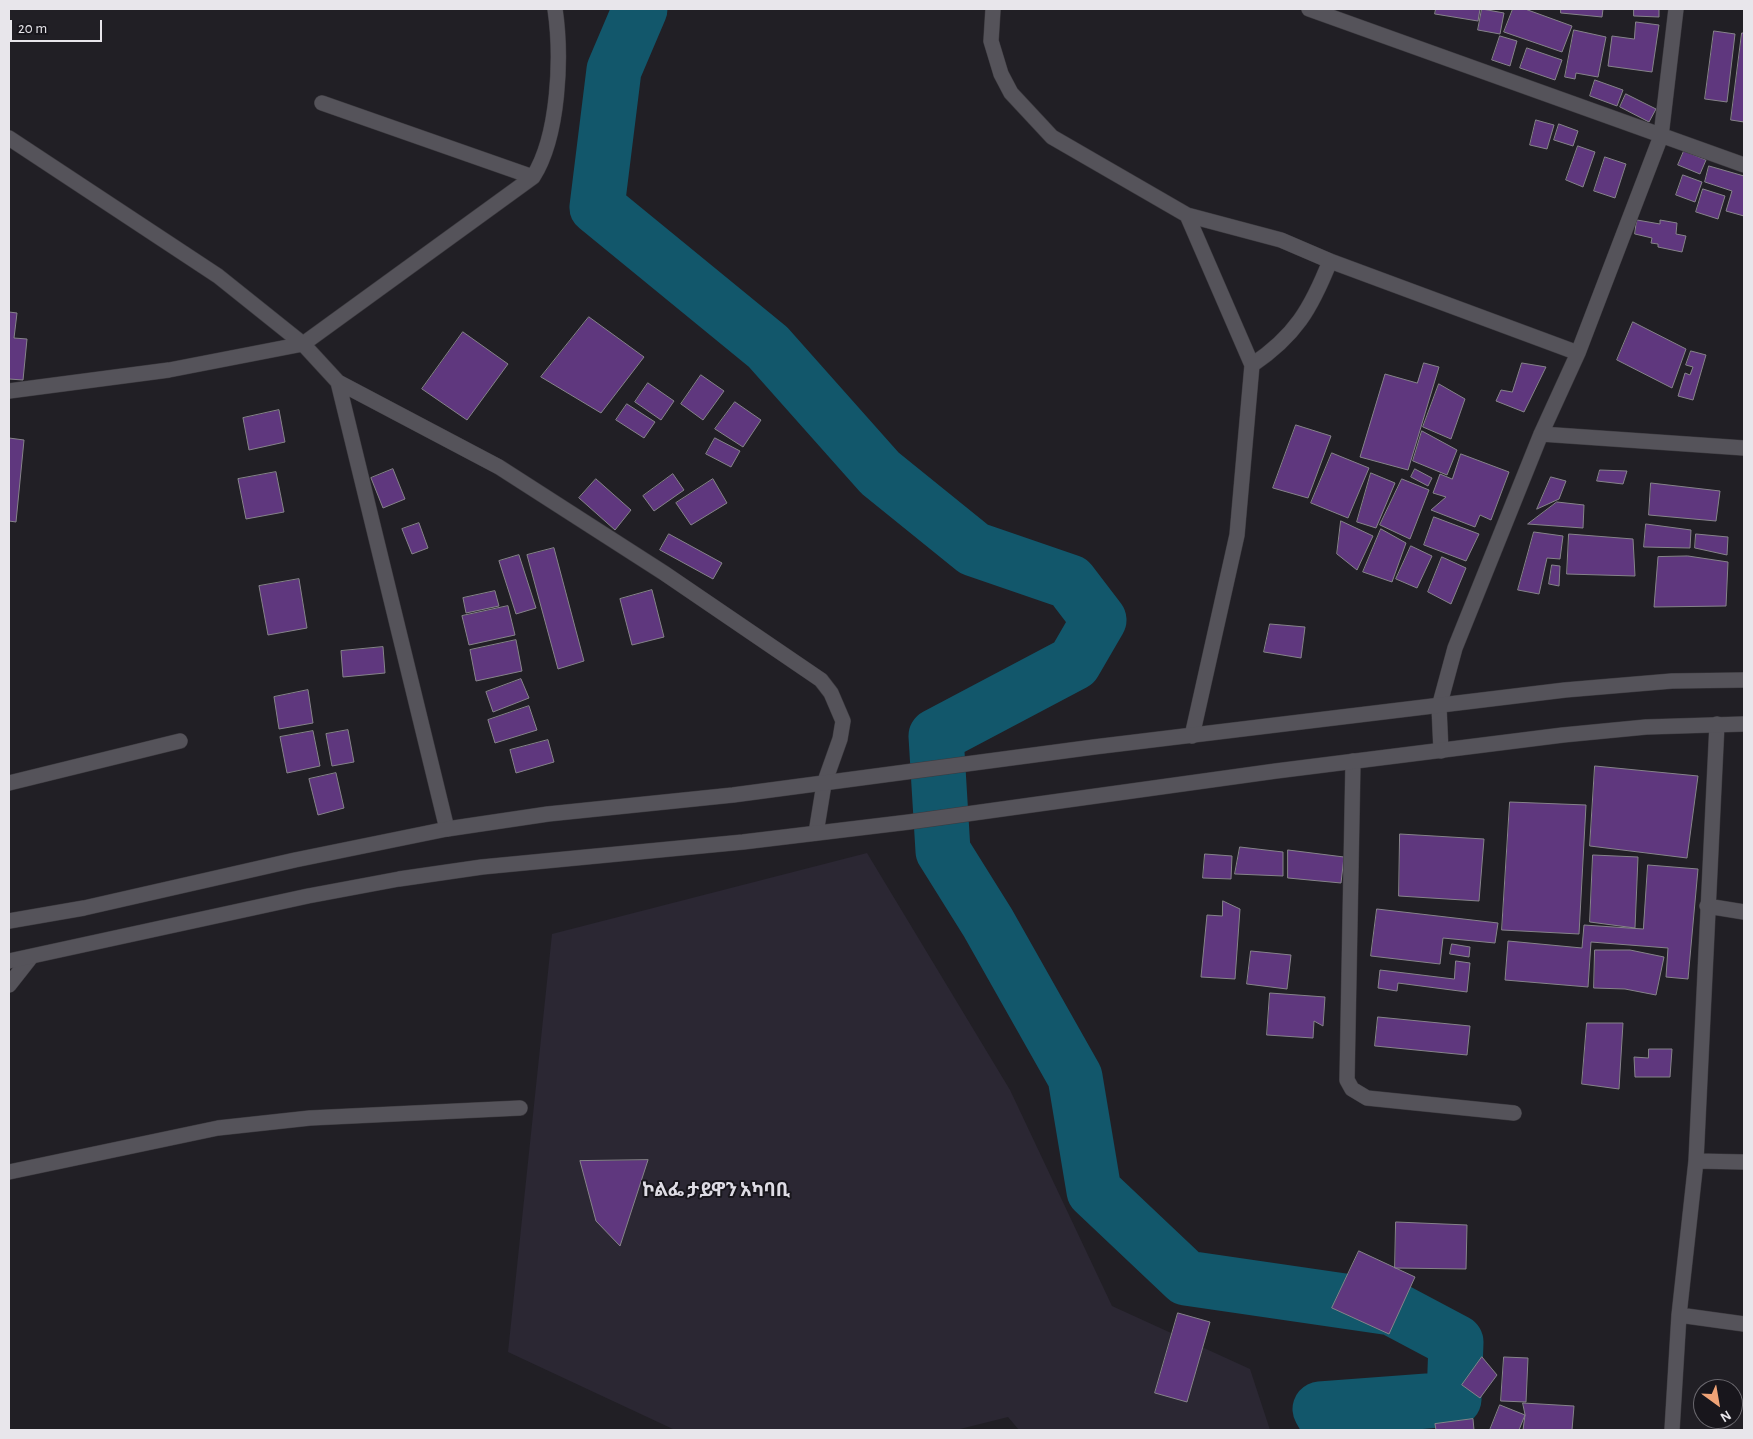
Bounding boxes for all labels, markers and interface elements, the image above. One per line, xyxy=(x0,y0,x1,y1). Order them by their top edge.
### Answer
scale bar xyxy=(12,10,105,42)
text: 20 m xyxy=(18,21,47,36)
district label: ኮልፌ ታይዋን አካባቢ xyxy=(642,1179,790,1201)
north arrow xyxy=(1693,1379,1743,1429)
text: N xyxy=(1718,1407,1733,1424)

